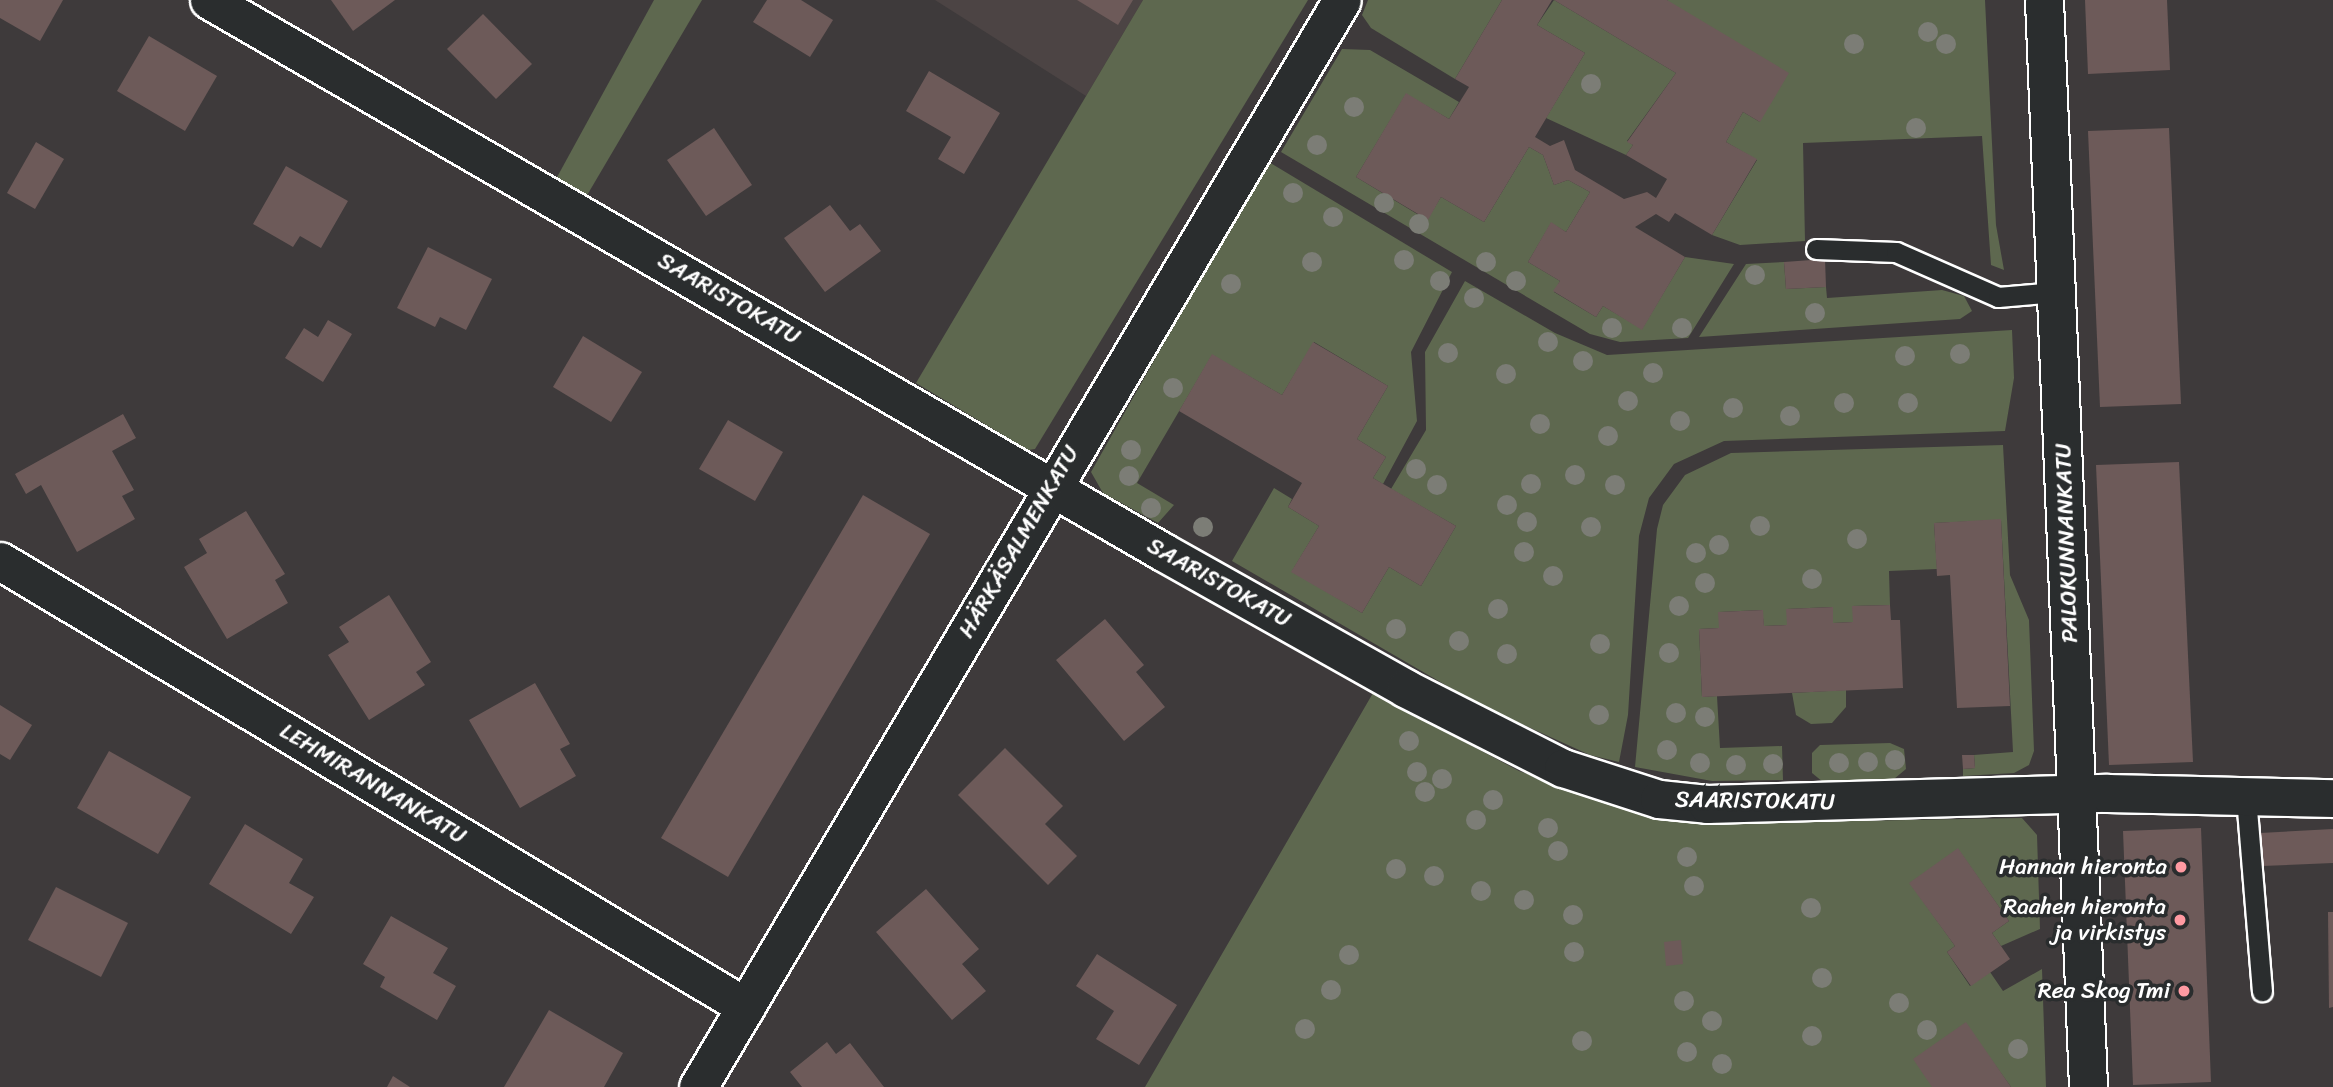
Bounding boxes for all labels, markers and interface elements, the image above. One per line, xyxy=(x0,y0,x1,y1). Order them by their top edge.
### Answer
street label: SAARISTOKATU xyxy=(653,247,805,351)
street label: HÄRKÄSALMENKATU xyxy=(953,441,1085,643)
street label: PALOKUNNANKATU xyxy=(2050,443,2084,643)
street label: SAARISTOKATU xyxy=(1142,532,1296,634)
street label: LEHMIRANNANKATU xyxy=(275,717,471,851)
street label: SAARISTOKATU xyxy=(1675,786,1835,816)
place label: Hannan hieronta xyxy=(1999,853,2167,881)
marker: Hannan hieronta xyxy=(2173,859,2189,875)
place label: Raahen hieronta ja virkistys xyxy=(2002,893,2166,947)
marker: Raahen hieronta ja virkistys xyxy=(2172,912,2188,928)
place label: Rea Skog Tmi xyxy=(2036,977,2170,1005)
marker: Rea Skog Tmi xyxy=(2176,983,2192,999)

